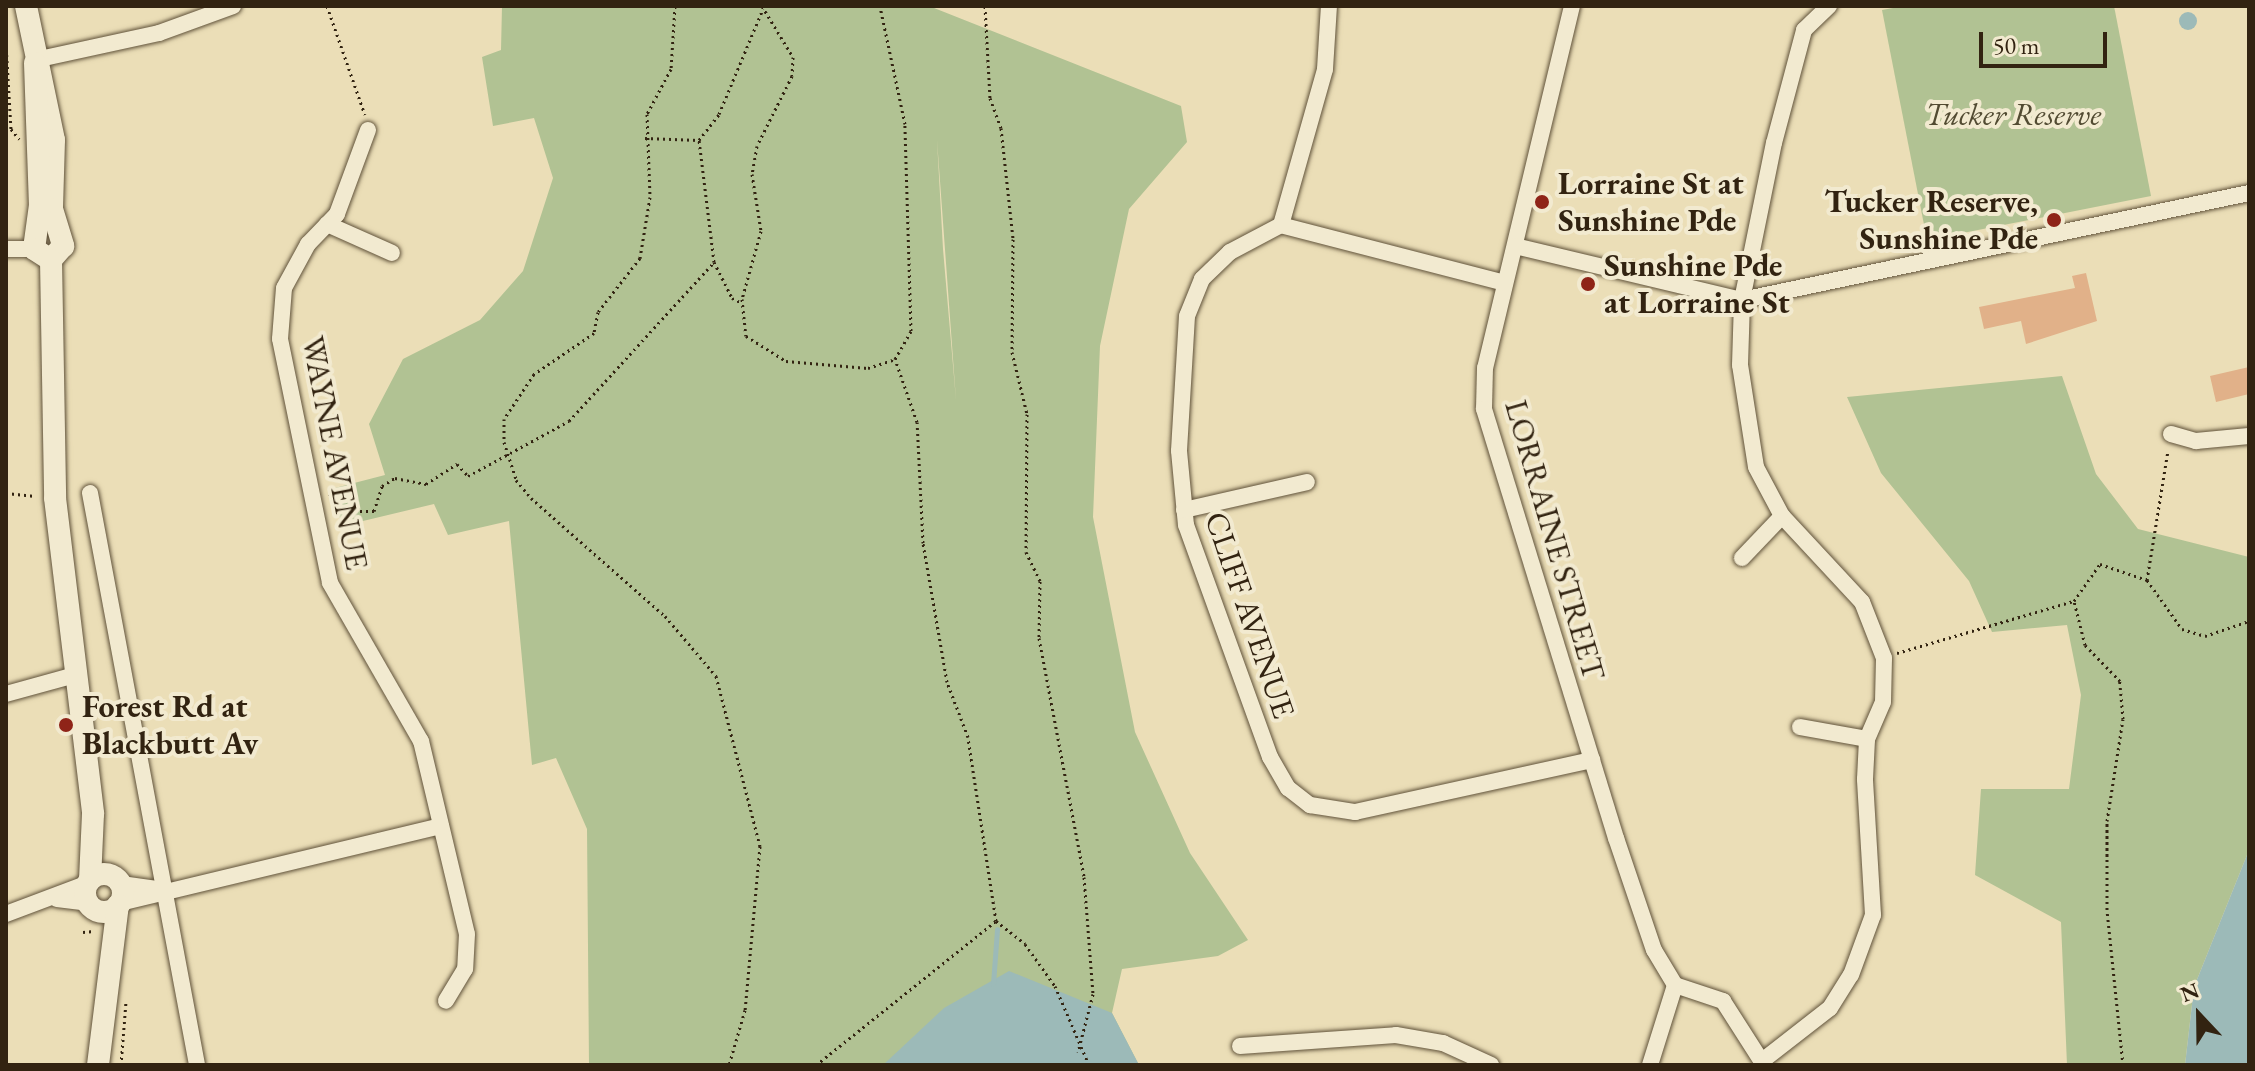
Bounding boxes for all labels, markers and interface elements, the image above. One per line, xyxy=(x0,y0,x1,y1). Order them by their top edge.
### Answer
scale bar xyxy=(1983,16,2111,66)
text: 50 m xyxy=(1993,30,2040,61)
park label: Tucker Reserve xyxy=(1925,95,2101,133)
place label: Lorraine St at Sunshine Pde xyxy=(1558,165,1744,240)
place label: Tucker Reserve, Sunshine Pde xyxy=(1825,183,2038,258)
marker: Lorraine St at Sunshine Pde xyxy=(1533,193,1551,211)
marker: Tucker Reserve, Sunshine Pde xyxy=(2045,211,2063,229)
place label: Sunshine Pde at Lorraine St xyxy=(1604,247,1790,322)
marker: Sunshine Pde at Lorraine St xyxy=(1579,275,1597,293)
street label: WAYNE AVENUE xyxy=(294,333,376,573)
street label: LORRAINE STREET xyxy=(1497,396,1613,684)
street label: CLIFF AVENUE xyxy=(1197,507,1303,723)
place label: Forest Rd at Blackbutt Av xyxy=(82,688,258,763)
marker: Forest Rd at Blackbutt Av xyxy=(57,716,75,734)
north arrow xyxy=(2159,975,2239,1055)
text: N xyxy=(2176,976,2204,1009)

